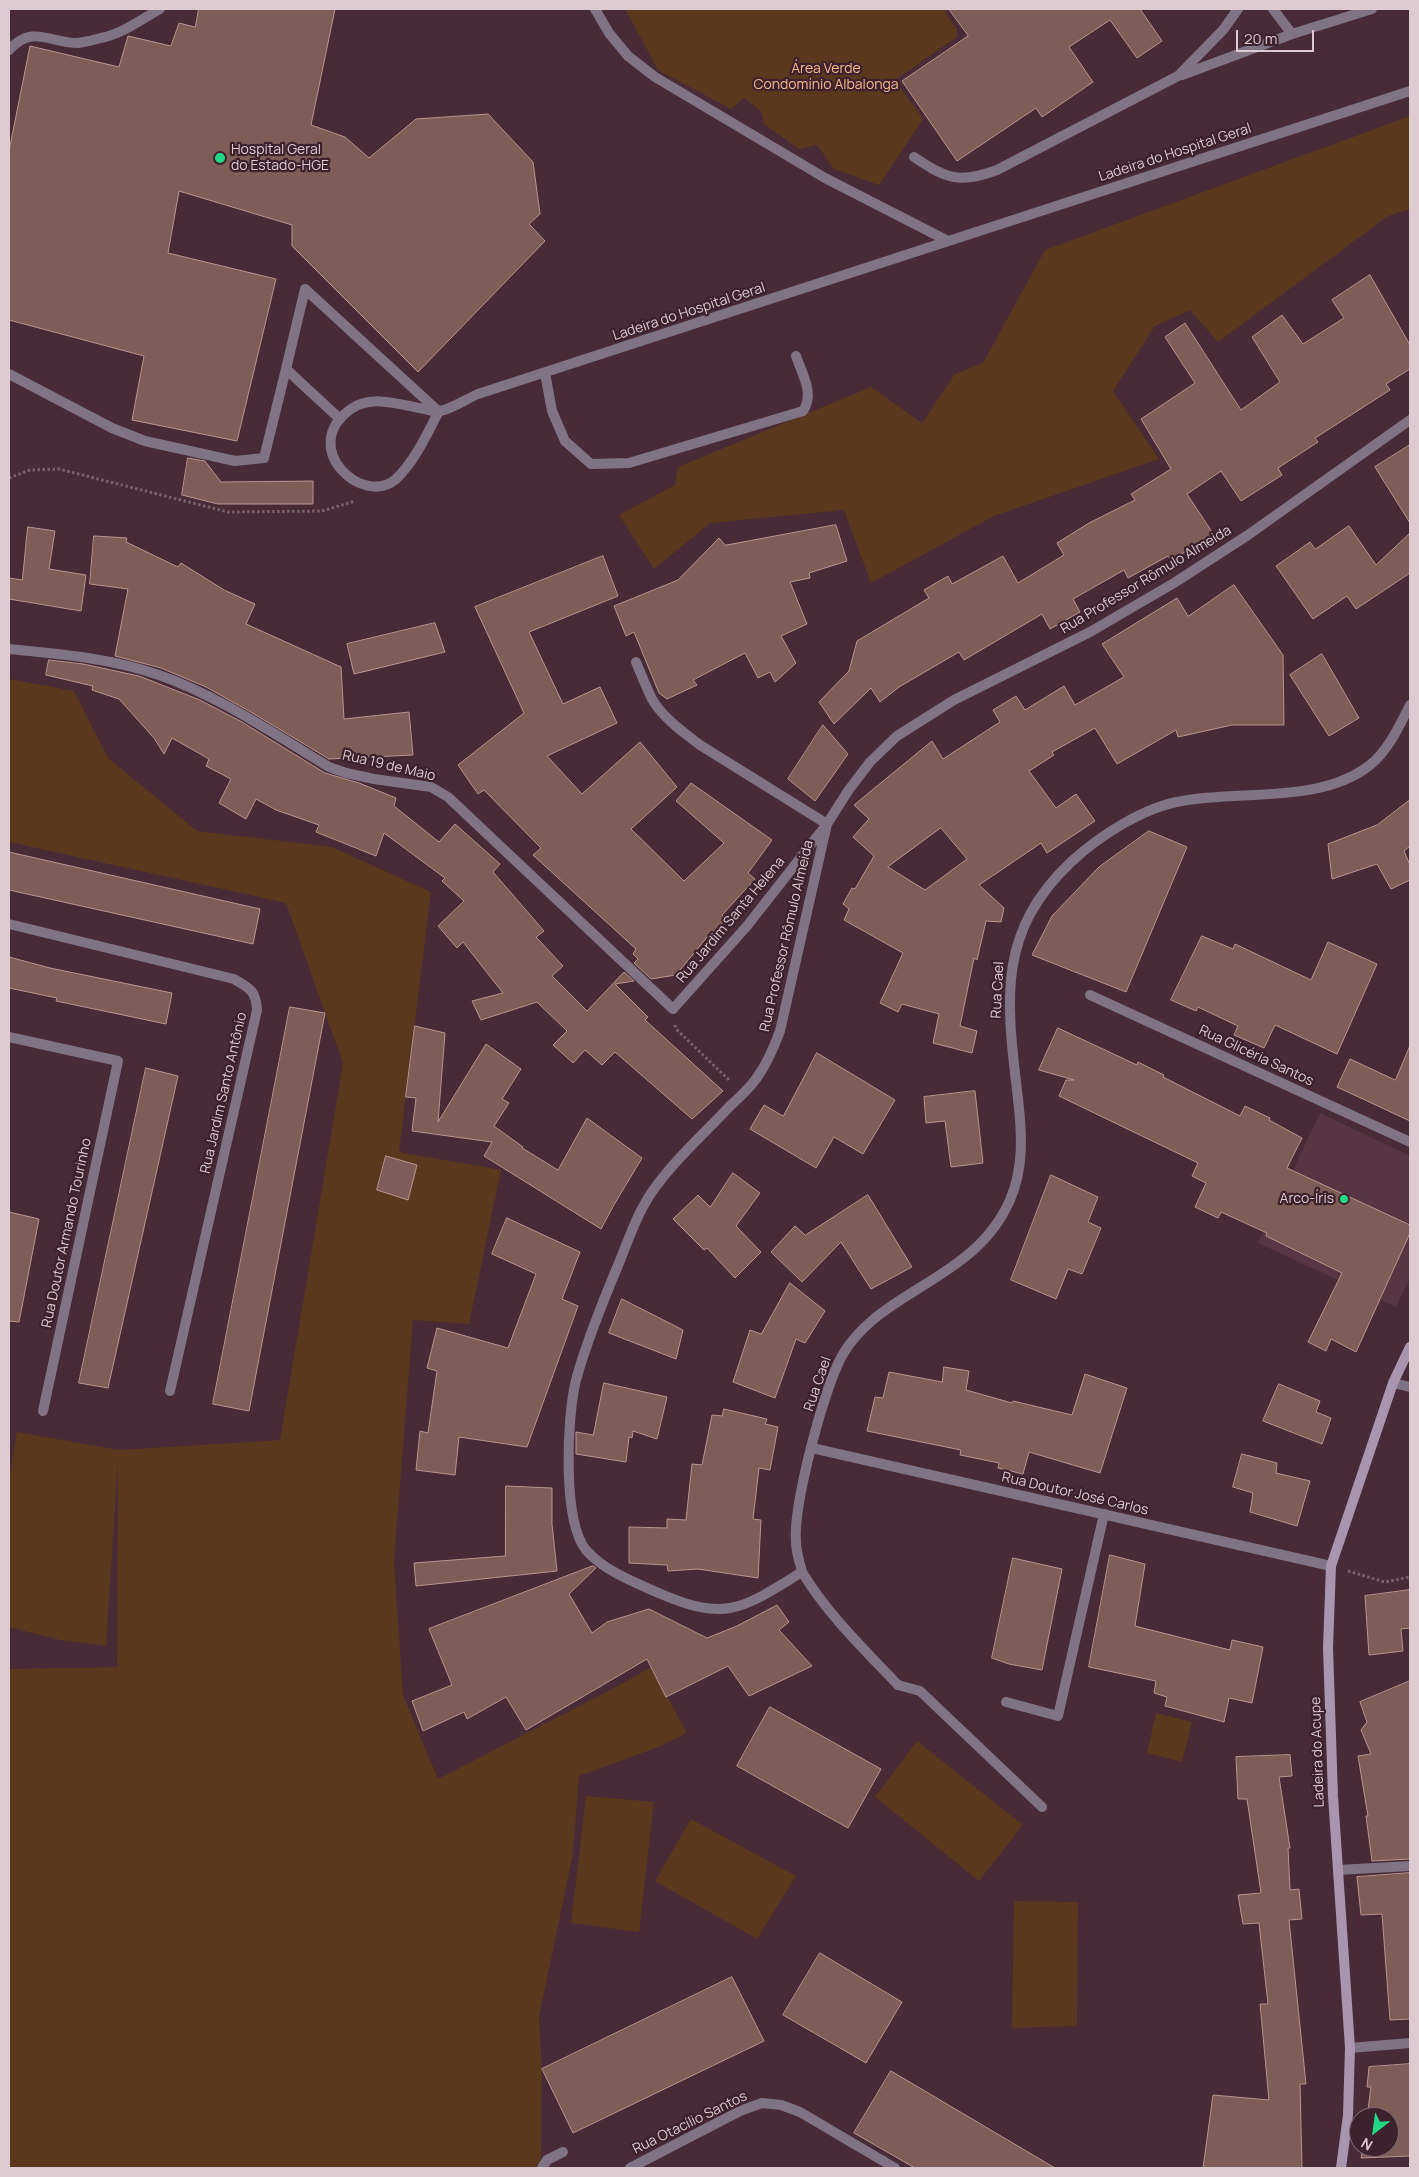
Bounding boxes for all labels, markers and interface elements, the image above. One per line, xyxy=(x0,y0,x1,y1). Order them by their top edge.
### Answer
scale bar xyxy=(1239,20,1316,52)
text: 20 m xyxy=(1244,28,1277,49)
park label: Área Verde Condomínio Albalonga xyxy=(753,61,899,94)
street label: Ladeira do Hospital Geral xyxy=(1097,120,1253,186)
place label: Hospital Geral do Estado-HGE xyxy=(231,142,329,174)
marker: Hospital Geral do Estado-HGE xyxy=(213,151,227,165)
street label: Ladeira do Hospital Geral xyxy=(611,279,767,345)
street label: Rua Professor Rômulo Almeida xyxy=(1058,522,1234,638)
street label: Rua 19 de Maio xyxy=(341,747,437,785)
street label: Rua Professor Rômulo Almeida xyxy=(757,839,817,1033)
street label: Rua Jardim Santa Helena xyxy=(673,854,789,986)
street label: Rua Cael xyxy=(988,961,1008,1019)
street label: Rua Jardim Santo Antônio xyxy=(197,1011,251,1175)
street label: Rua Glicéria Santos xyxy=(1196,1022,1316,1090)
street label: Rua Doutor Armando Tourinho xyxy=(39,1137,95,1329)
place label: Arco-Íris xyxy=(1280,1191,1334,1207)
marker: Arco-Íris xyxy=(1338,1193,1350,1205)
street label: Rua Cael xyxy=(801,1354,835,1414)
street label: Rua Doutor José Carlos xyxy=(1000,1469,1150,1519)
street label: Ladeira do Acupe xyxy=(1308,1696,1328,1808)
street label: Rua Otacílio Santos xyxy=(630,2088,750,2158)
north arrow xyxy=(1349,2107,1399,2157)
text: N xyxy=(1358,2134,1376,2155)

